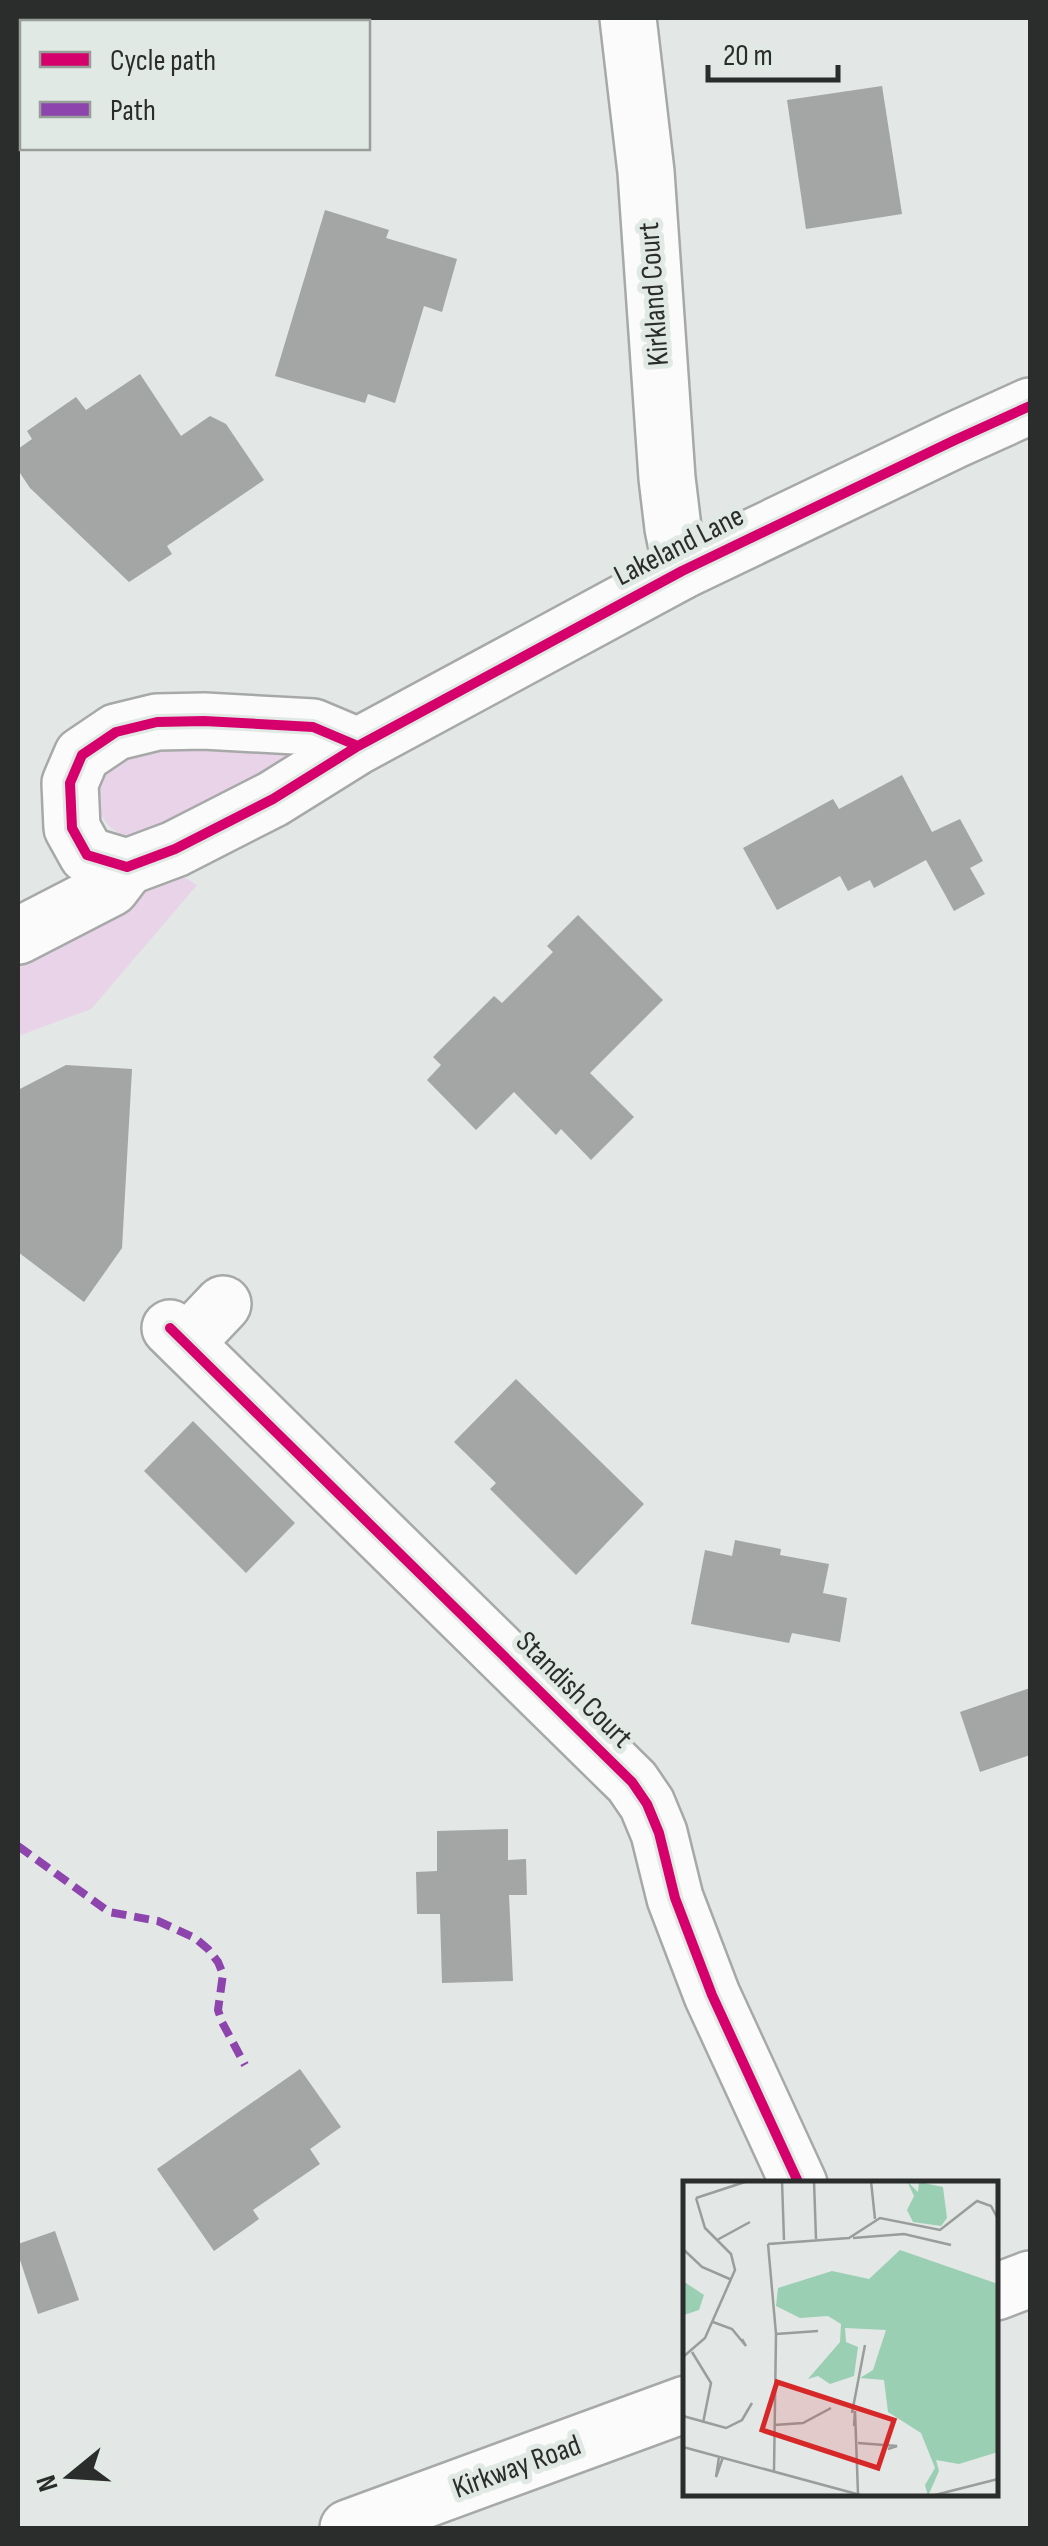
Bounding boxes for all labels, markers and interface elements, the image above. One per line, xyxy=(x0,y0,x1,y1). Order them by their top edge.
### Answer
legend xyxy=(20,20,370,150)
scale bar xyxy=(708,20,838,82)
text: 20 m xyxy=(723,38,773,74)
text: Cycle path xyxy=(110,43,216,79)
text: Path xyxy=(110,93,156,129)
street label: Kirkland Court xyxy=(631,221,677,367)
street label: Lakeland Lane xyxy=(608,498,750,594)
street label: Standish Court xyxy=(508,1624,640,1756)
inset map xyxy=(683,2181,998,2496)
north arrow xyxy=(20,2426,120,2526)
street label: Kirkway Road xyxy=(448,2427,586,2507)
text: N xyxy=(30,2471,66,2495)

